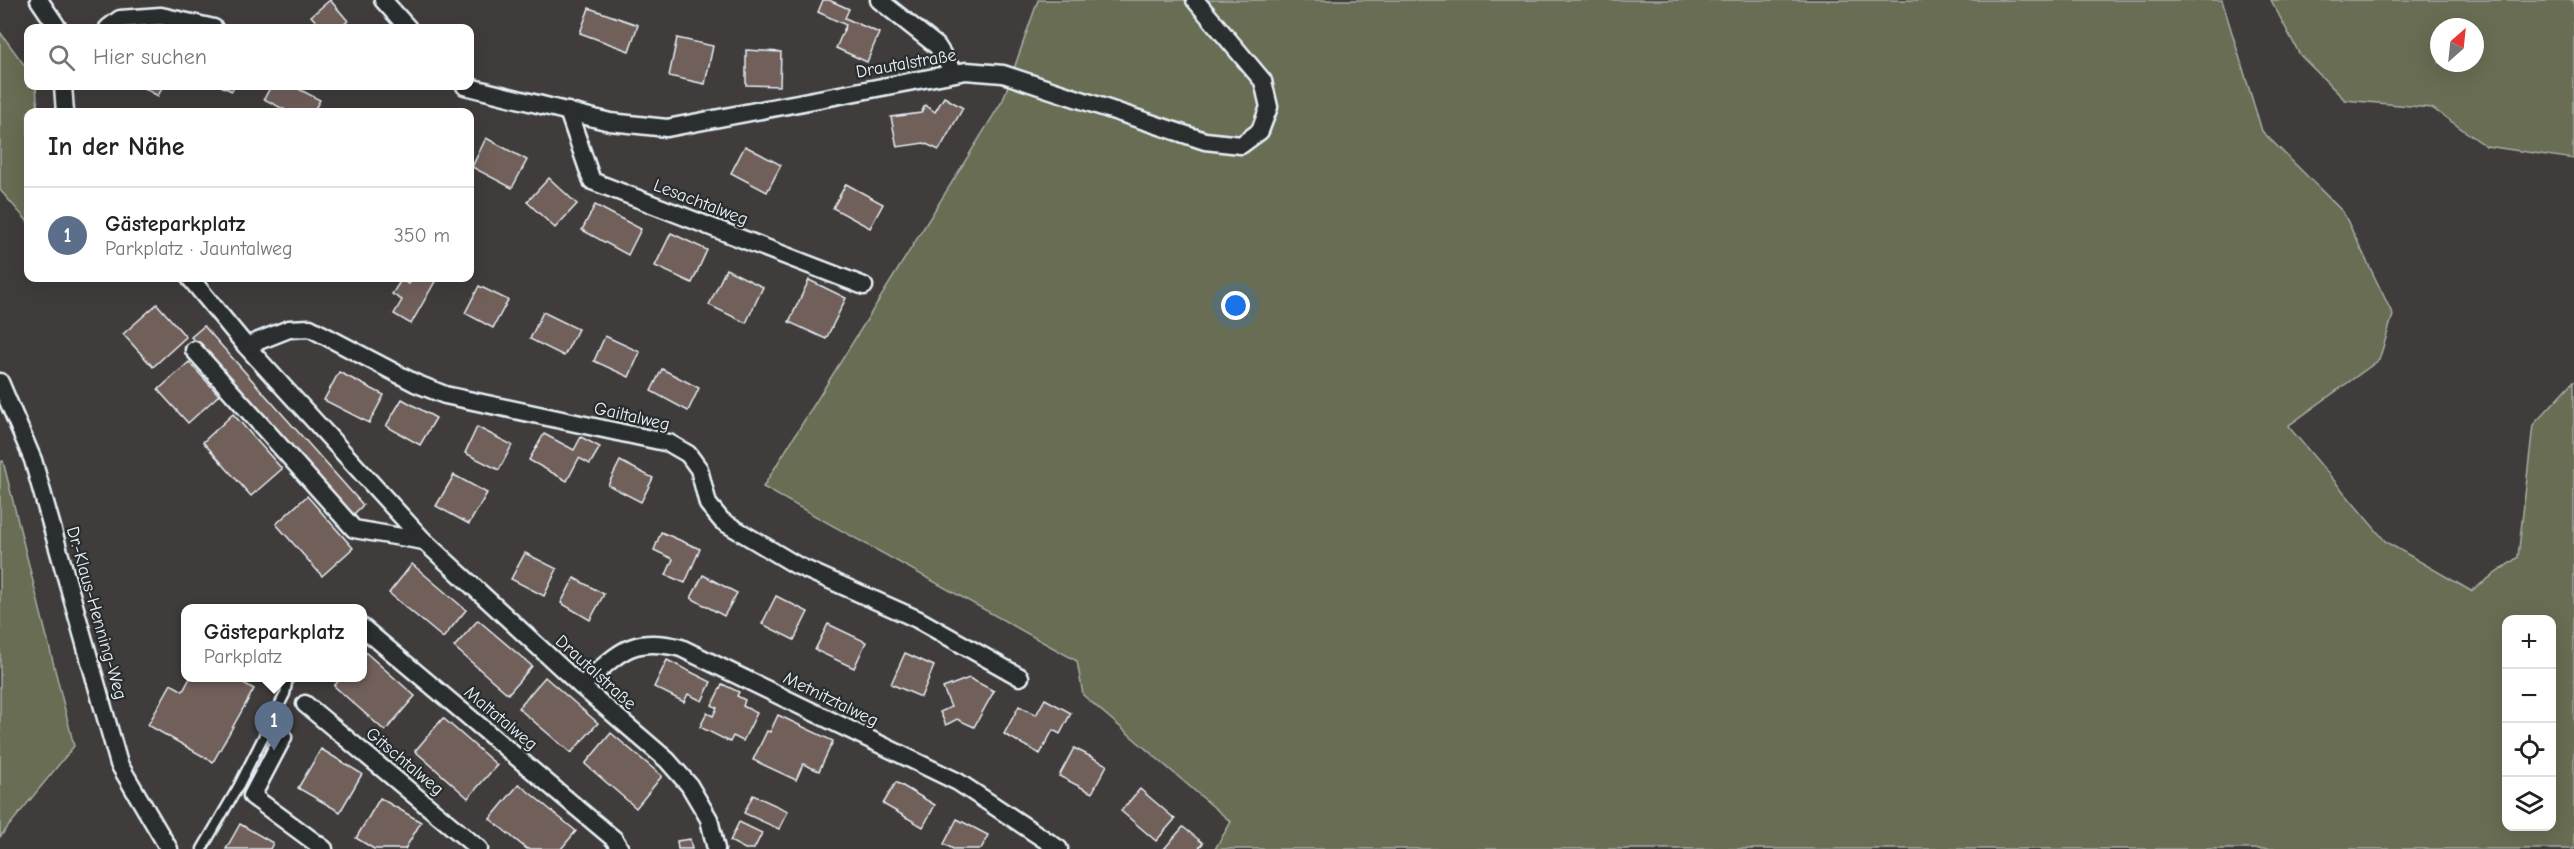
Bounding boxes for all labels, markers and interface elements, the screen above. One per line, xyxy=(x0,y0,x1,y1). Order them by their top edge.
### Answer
north arrow xyxy=(2430,18,2484,72)
search box xyxy=(24,24,474,90)
icon: search xyxy=(45,41,78,74)
text: Hier suchen xyxy=(93,44,207,70)
street label: Drautalstraße xyxy=(854,44,958,83)
text: In der Nähe xyxy=(48,132,185,162)
street label: Lesachtalweg xyxy=(651,175,751,230)
text: Gästeparkplatz xyxy=(105,211,245,237)
text: 1 xyxy=(64,224,71,247)
text: 350 m xyxy=(394,224,450,247)
text: Parkplatz · Jauntalweg xyxy=(105,237,293,260)
your location xyxy=(1221,291,1250,320)
street label: Gailtalweg xyxy=(592,398,672,435)
street label: Dr.-Klaus-Henning-Weg xyxy=(62,524,131,702)
popup xyxy=(181,604,367,682)
map controls xyxy=(2502,615,2556,831)
button: + xyxy=(2502,615,2556,669)
text: Gästeparkplatz xyxy=(204,619,344,645)
street label: Drautalstraße xyxy=(551,631,640,714)
text: Parkplatz xyxy=(204,645,282,668)
street label: Metnitztalweg xyxy=(780,667,882,731)
button: − xyxy=(2502,669,2556,723)
street label: Maltatalweg xyxy=(460,682,542,755)
pin: 1 xyxy=(254,702,294,751)
street label: Gitschtalweg xyxy=(362,723,448,800)
button: locate xyxy=(2502,723,2556,777)
button: layers xyxy=(2502,777,2556,831)

